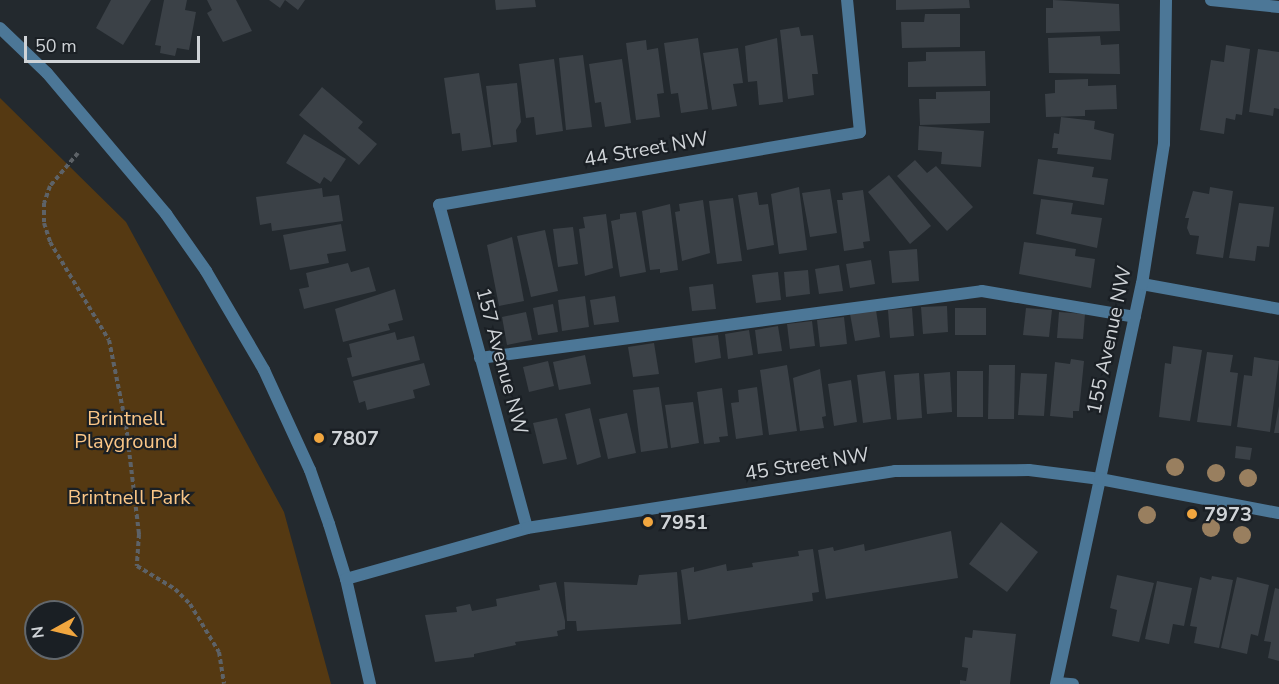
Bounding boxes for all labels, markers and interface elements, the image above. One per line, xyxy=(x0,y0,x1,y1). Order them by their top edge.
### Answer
scale bar xyxy=(27,24,202,62)
text: 50 m xyxy=(35,34,77,58)
street label: 44 Street NW xyxy=(582,126,710,172)
street label: 155 Avenue NW xyxy=(1082,264,1136,416)
street label: 157 Avenue NW xyxy=(471,285,533,437)
park label: Brintnell Playground xyxy=(74,407,178,454)
place label: 7807 xyxy=(331,426,379,450)
marker: 7807 xyxy=(312,431,326,445)
street label: 45 Street NW xyxy=(743,442,871,486)
park label: Brintnell Park xyxy=(68,485,190,509)
place label: 7973 xyxy=(1204,502,1252,526)
marker: 7973 xyxy=(1185,507,1199,521)
place label: 7951 xyxy=(660,510,708,534)
marker: 7951 xyxy=(641,515,655,529)
north arrow xyxy=(24,600,84,660)
text: N xyxy=(26,625,50,640)

